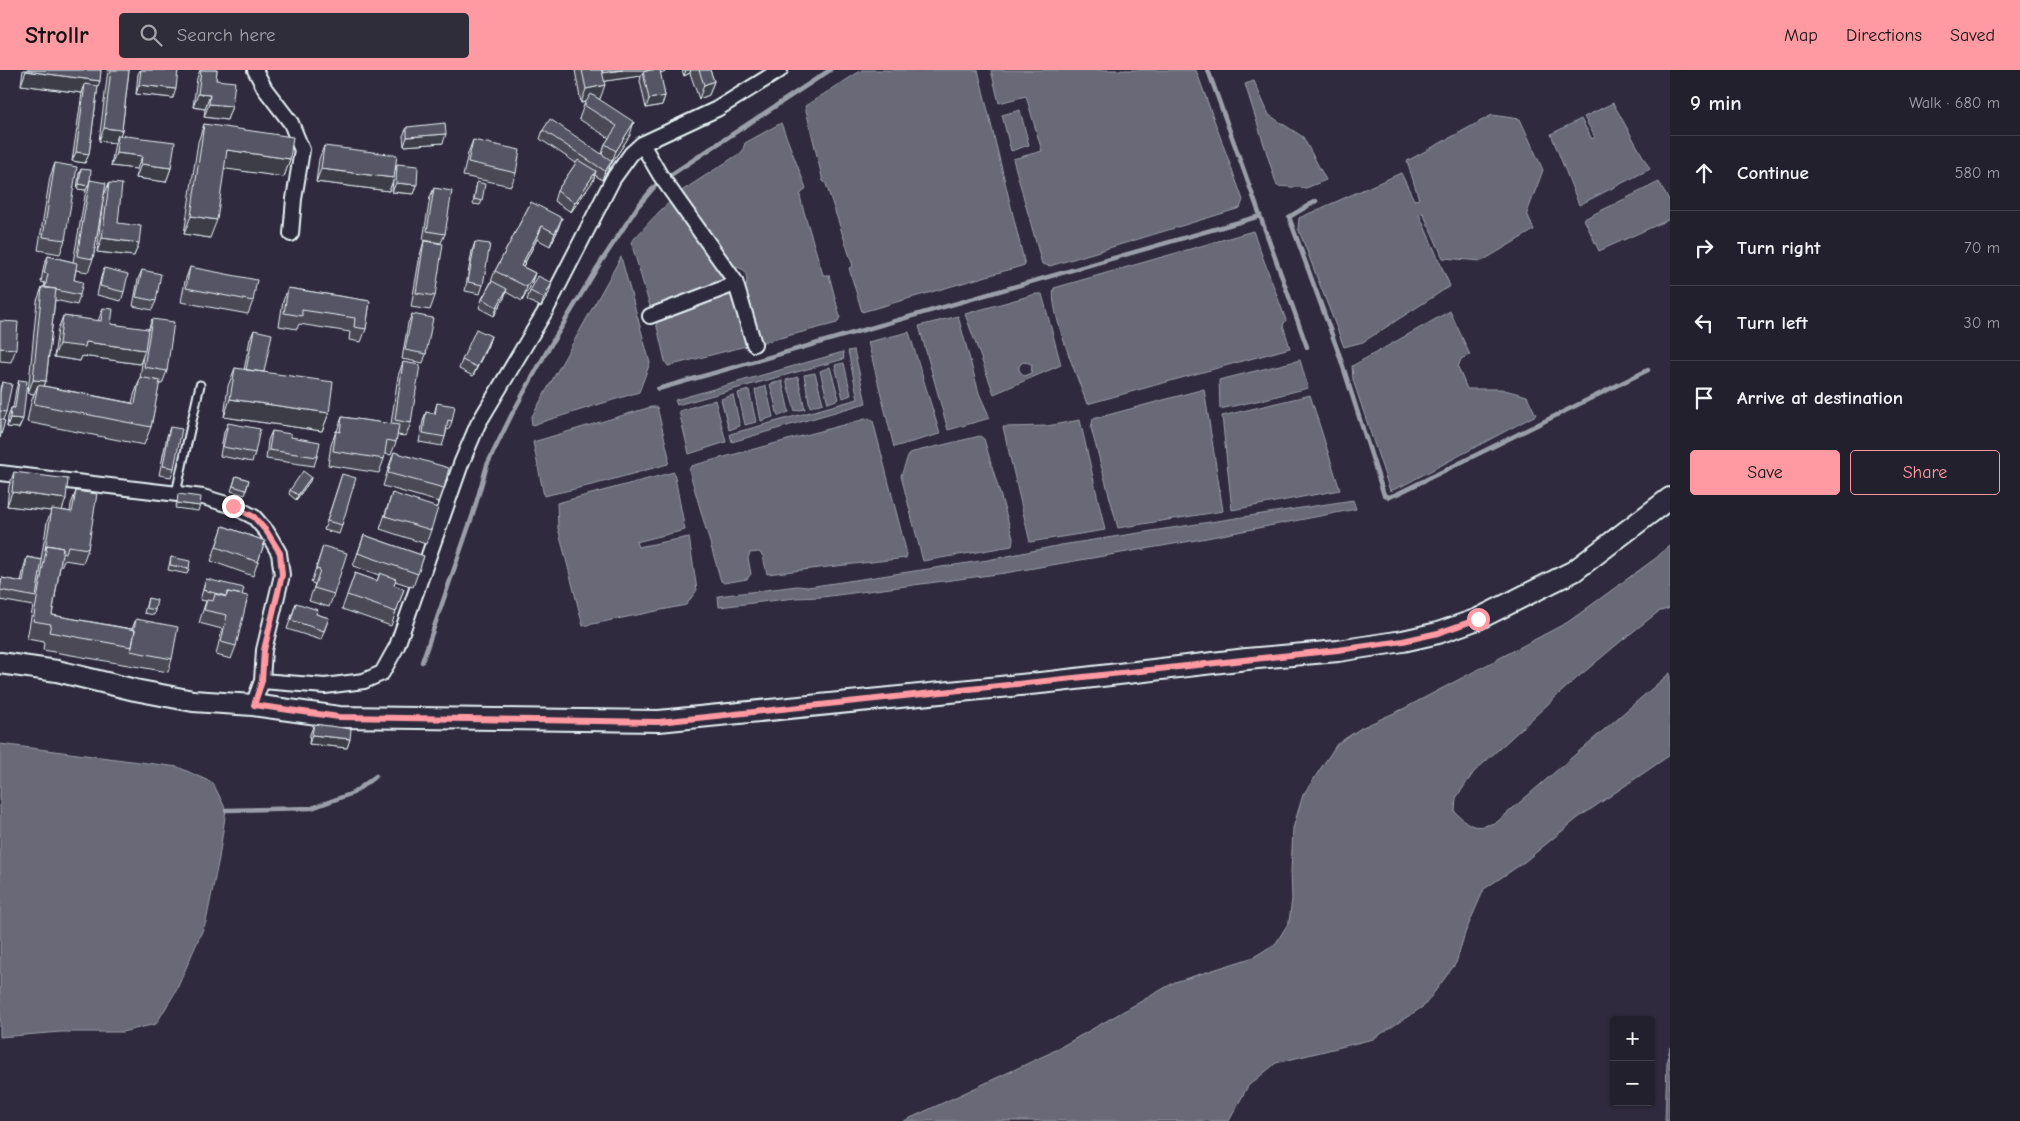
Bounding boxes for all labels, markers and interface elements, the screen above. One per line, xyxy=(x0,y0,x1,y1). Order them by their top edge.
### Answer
search box xyxy=(119,13,469,58)
text: Strollr xyxy=(25,21,89,49)
icon: search xyxy=(137,21,165,49)
text: Search here xyxy=(177,24,276,46)
text: Map xyxy=(1784,25,1818,46)
text: Directions xyxy=(1846,25,1922,46)
text: Saved xyxy=(1950,25,1995,46)
text: 9 min xyxy=(1690,91,1742,115)
text: Walk · 680 m xyxy=(1909,94,2000,112)
icon: ahead xyxy=(1690,159,1718,187)
text: Continue xyxy=(1737,162,1809,184)
text: 580 m xyxy=(1955,164,2000,182)
icon: right xyxy=(1690,234,1718,262)
text: Turn right xyxy=(1737,237,1821,259)
text: 70 m xyxy=(1964,239,2000,257)
icon: left xyxy=(1690,309,1718,337)
text: Turn left xyxy=(1737,312,1808,334)
text: 30 m xyxy=(1964,314,2000,332)
icon: arrive xyxy=(1690,384,1718,412)
text: Arrive at destination xyxy=(1737,387,1903,409)
button: Save xyxy=(1690,450,1840,495)
button: Share xyxy=(1850,450,2000,495)
route end xyxy=(222,495,245,518)
route start xyxy=(1467,608,1490,631)
map controls xyxy=(1610,1016,1655,1106)
button: + xyxy=(1610,1016,1655,1061)
button: − xyxy=(1610,1061,1655,1106)

